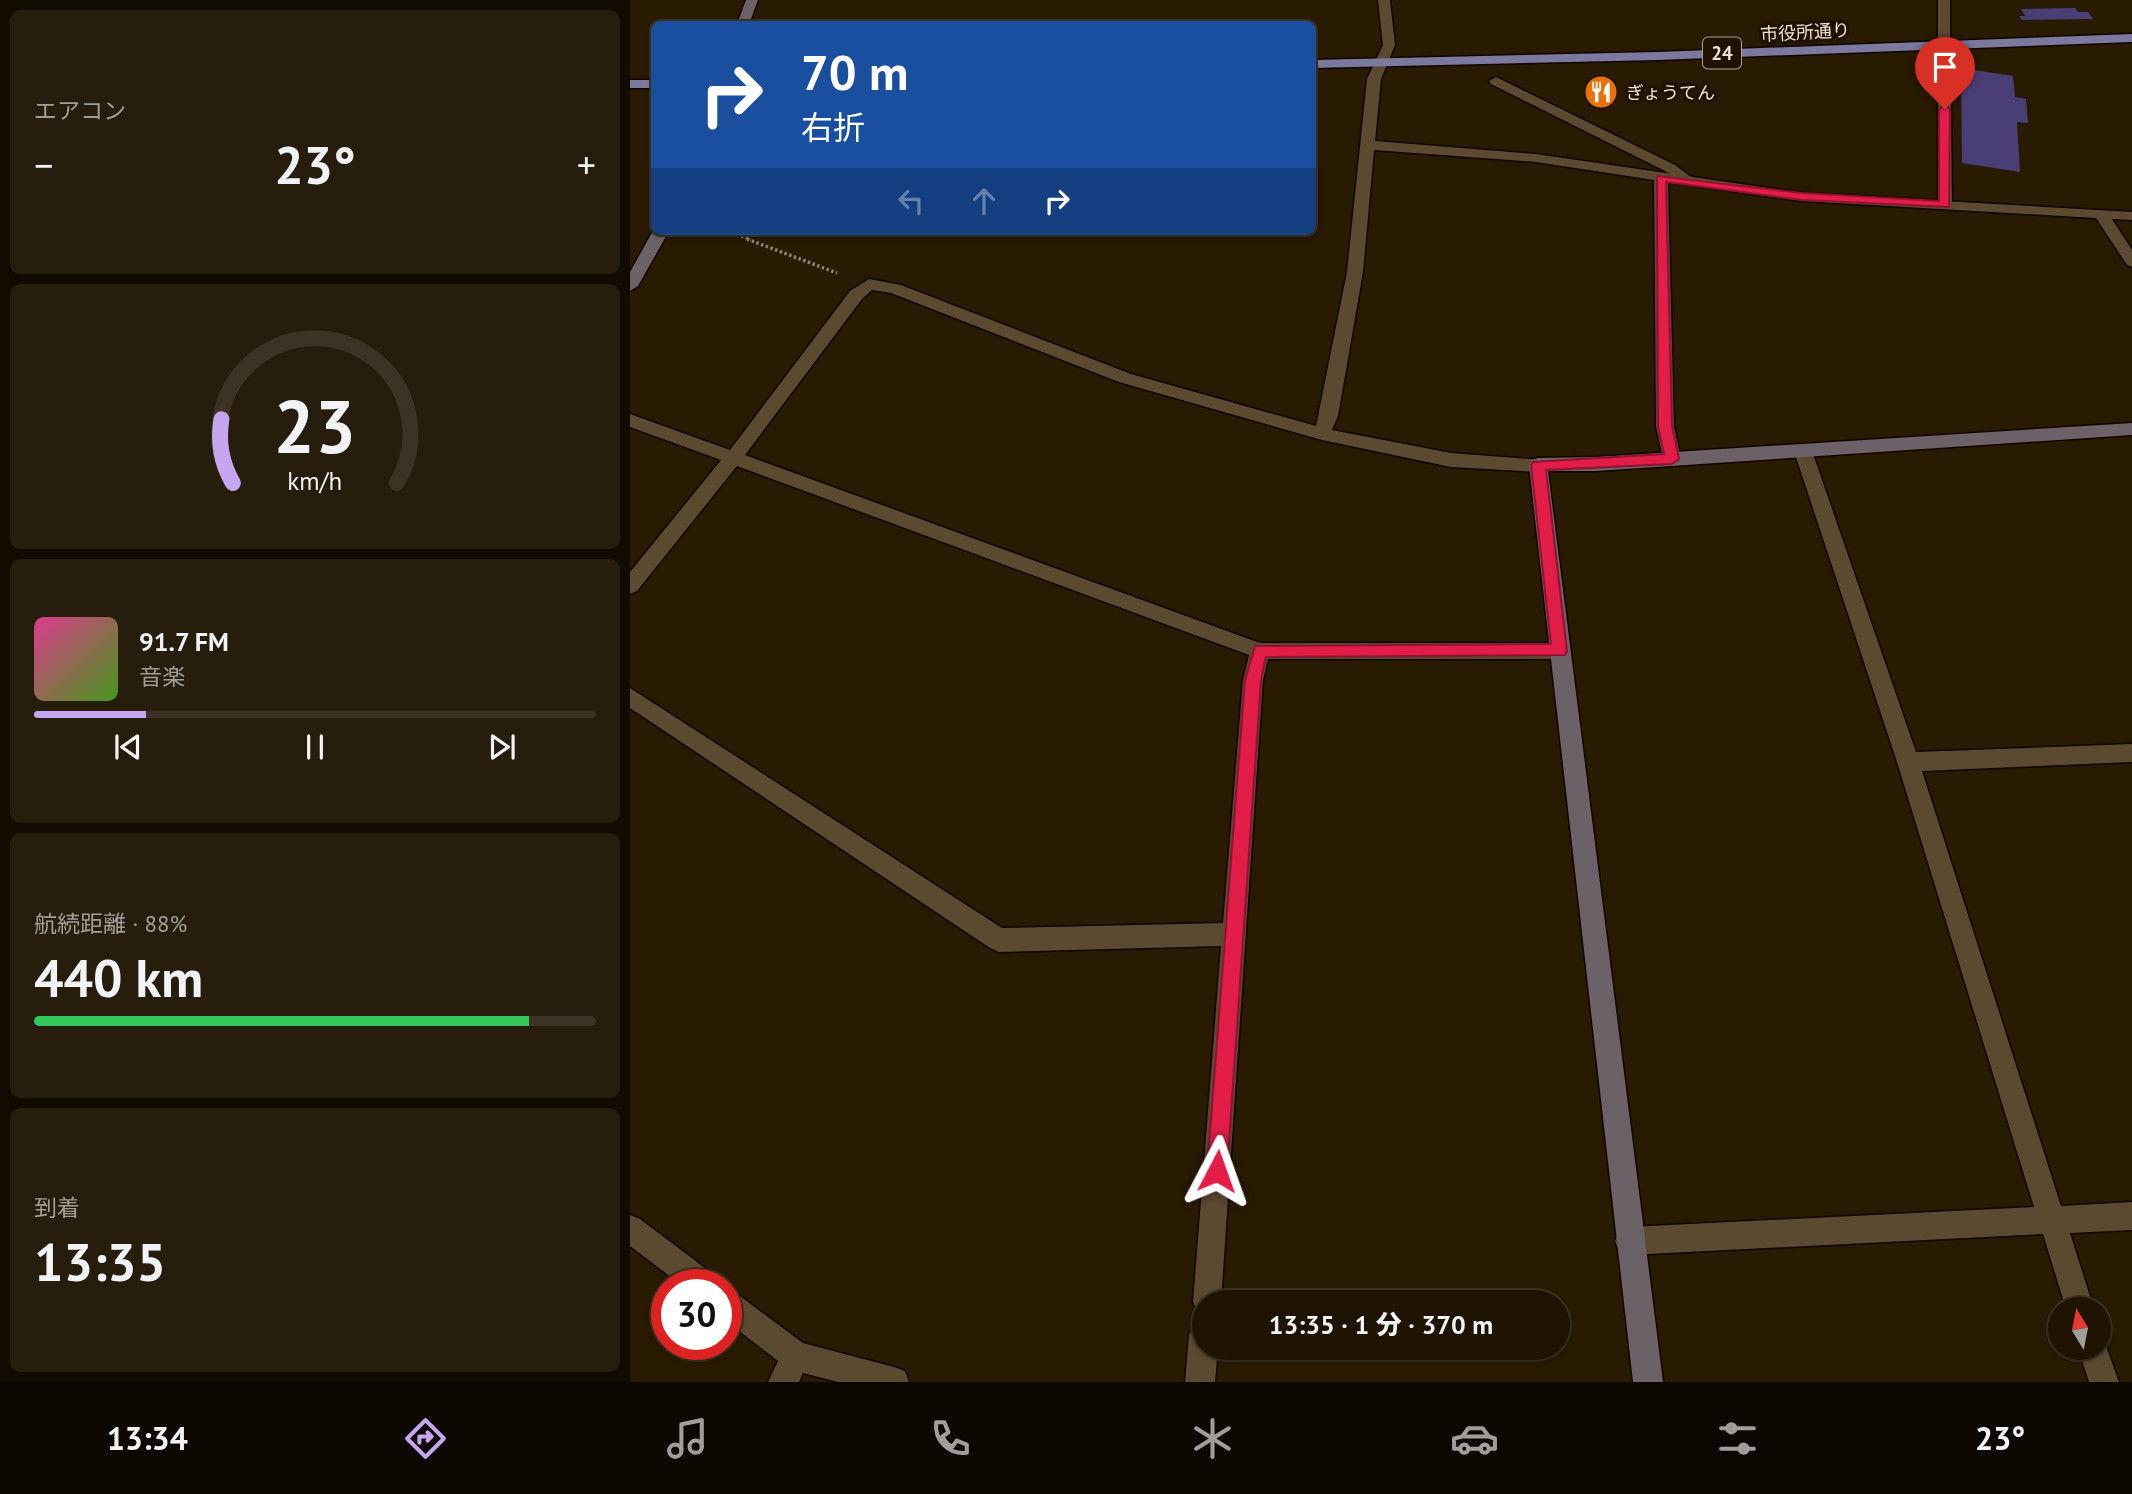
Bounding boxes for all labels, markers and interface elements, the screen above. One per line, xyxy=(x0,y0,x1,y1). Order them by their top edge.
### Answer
street label: 市役所通り xyxy=(1759,18,1851,46)
pin xyxy=(1915,37,1975,109)
road number: 24 xyxy=(1703,38,1741,68)
text: 70 m xyxy=(801,40,908,104)
icon: arrive xyxy=(1926,48,1964,86)
icon: right xyxy=(686,49,777,140)
restaurant icon: ぎょうてん xyxy=(1582,73,1620,111)
place label: ぎょうてん xyxy=(1626,81,1715,104)
text: エアコン xyxy=(34,96,126,125)
text: 右折 xyxy=(801,106,865,148)
text: 23° xyxy=(274,131,356,198)
text: − xyxy=(34,140,53,189)
text: + xyxy=(577,140,596,189)
icon: left xyxy=(892,182,930,220)
icon: ahead xyxy=(965,182,1003,220)
icon: right xyxy=(1038,182,1076,220)
text: 23 xyxy=(274,379,356,473)
text: km/h xyxy=(288,464,342,496)
text: 91.7 FM xyxy=(139,625,229,658)
text: 音楽 xyxy=(139,662,185,691)
icon: previous xyxy=(109,728,147,766)
icon: pause xyxy=(296,728,334,766)
icon: next xyxy=(483,728,521,766)
text: 航続距離 · 88% xyxy=(34,909,187,938)
text: 440 km xyxy=(34,944,203,1011)
position arrow xyxy=(1180,1134,1254,1208)
text: 到着 xyxy=(34,1193,80,1222)
text: 13:35 xyxy=(34,1228,166,1295)
speed limit sign: 30 xyxy=(651,1269,742,1360)
north arrow xyxy=(2048,1297,2110,1360)
map controls xyxy=(2048,1297,2111,1360)
text: 13:35 · 1 分 · 370 m xyxy=(1269,1308,1493,1341)
icon: directions xyxy=(401,1414,450,1463)
icon: music xyxy=(663,1414,712,1463)
icon: phone xyxy=(926,1414,975,1463)
icon: climate xyxy=(1188,1414,1237,1463)
icon: car xyxy=(1450,1414,1499,1463)
icon: filters xyxy=(1713,1414,1762,1463)
text: 13:34 xyxy=(107,1417,188,1459)
text: 23° xyxy=(1975,1417,2025,1459)

